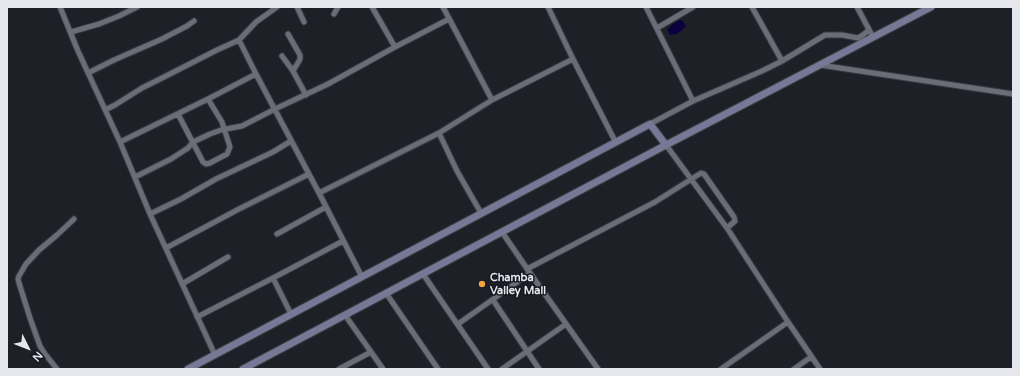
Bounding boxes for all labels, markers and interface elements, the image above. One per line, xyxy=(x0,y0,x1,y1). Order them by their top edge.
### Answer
place label: Chamba Valley Mall xyxy=(490,271,546,297)
marker: Chamba Valley Mall xyxy=(477,279,487,289)
north arrow xyxy=(8,328,48,368)
text: N xyxy=(30,349,45,364)

